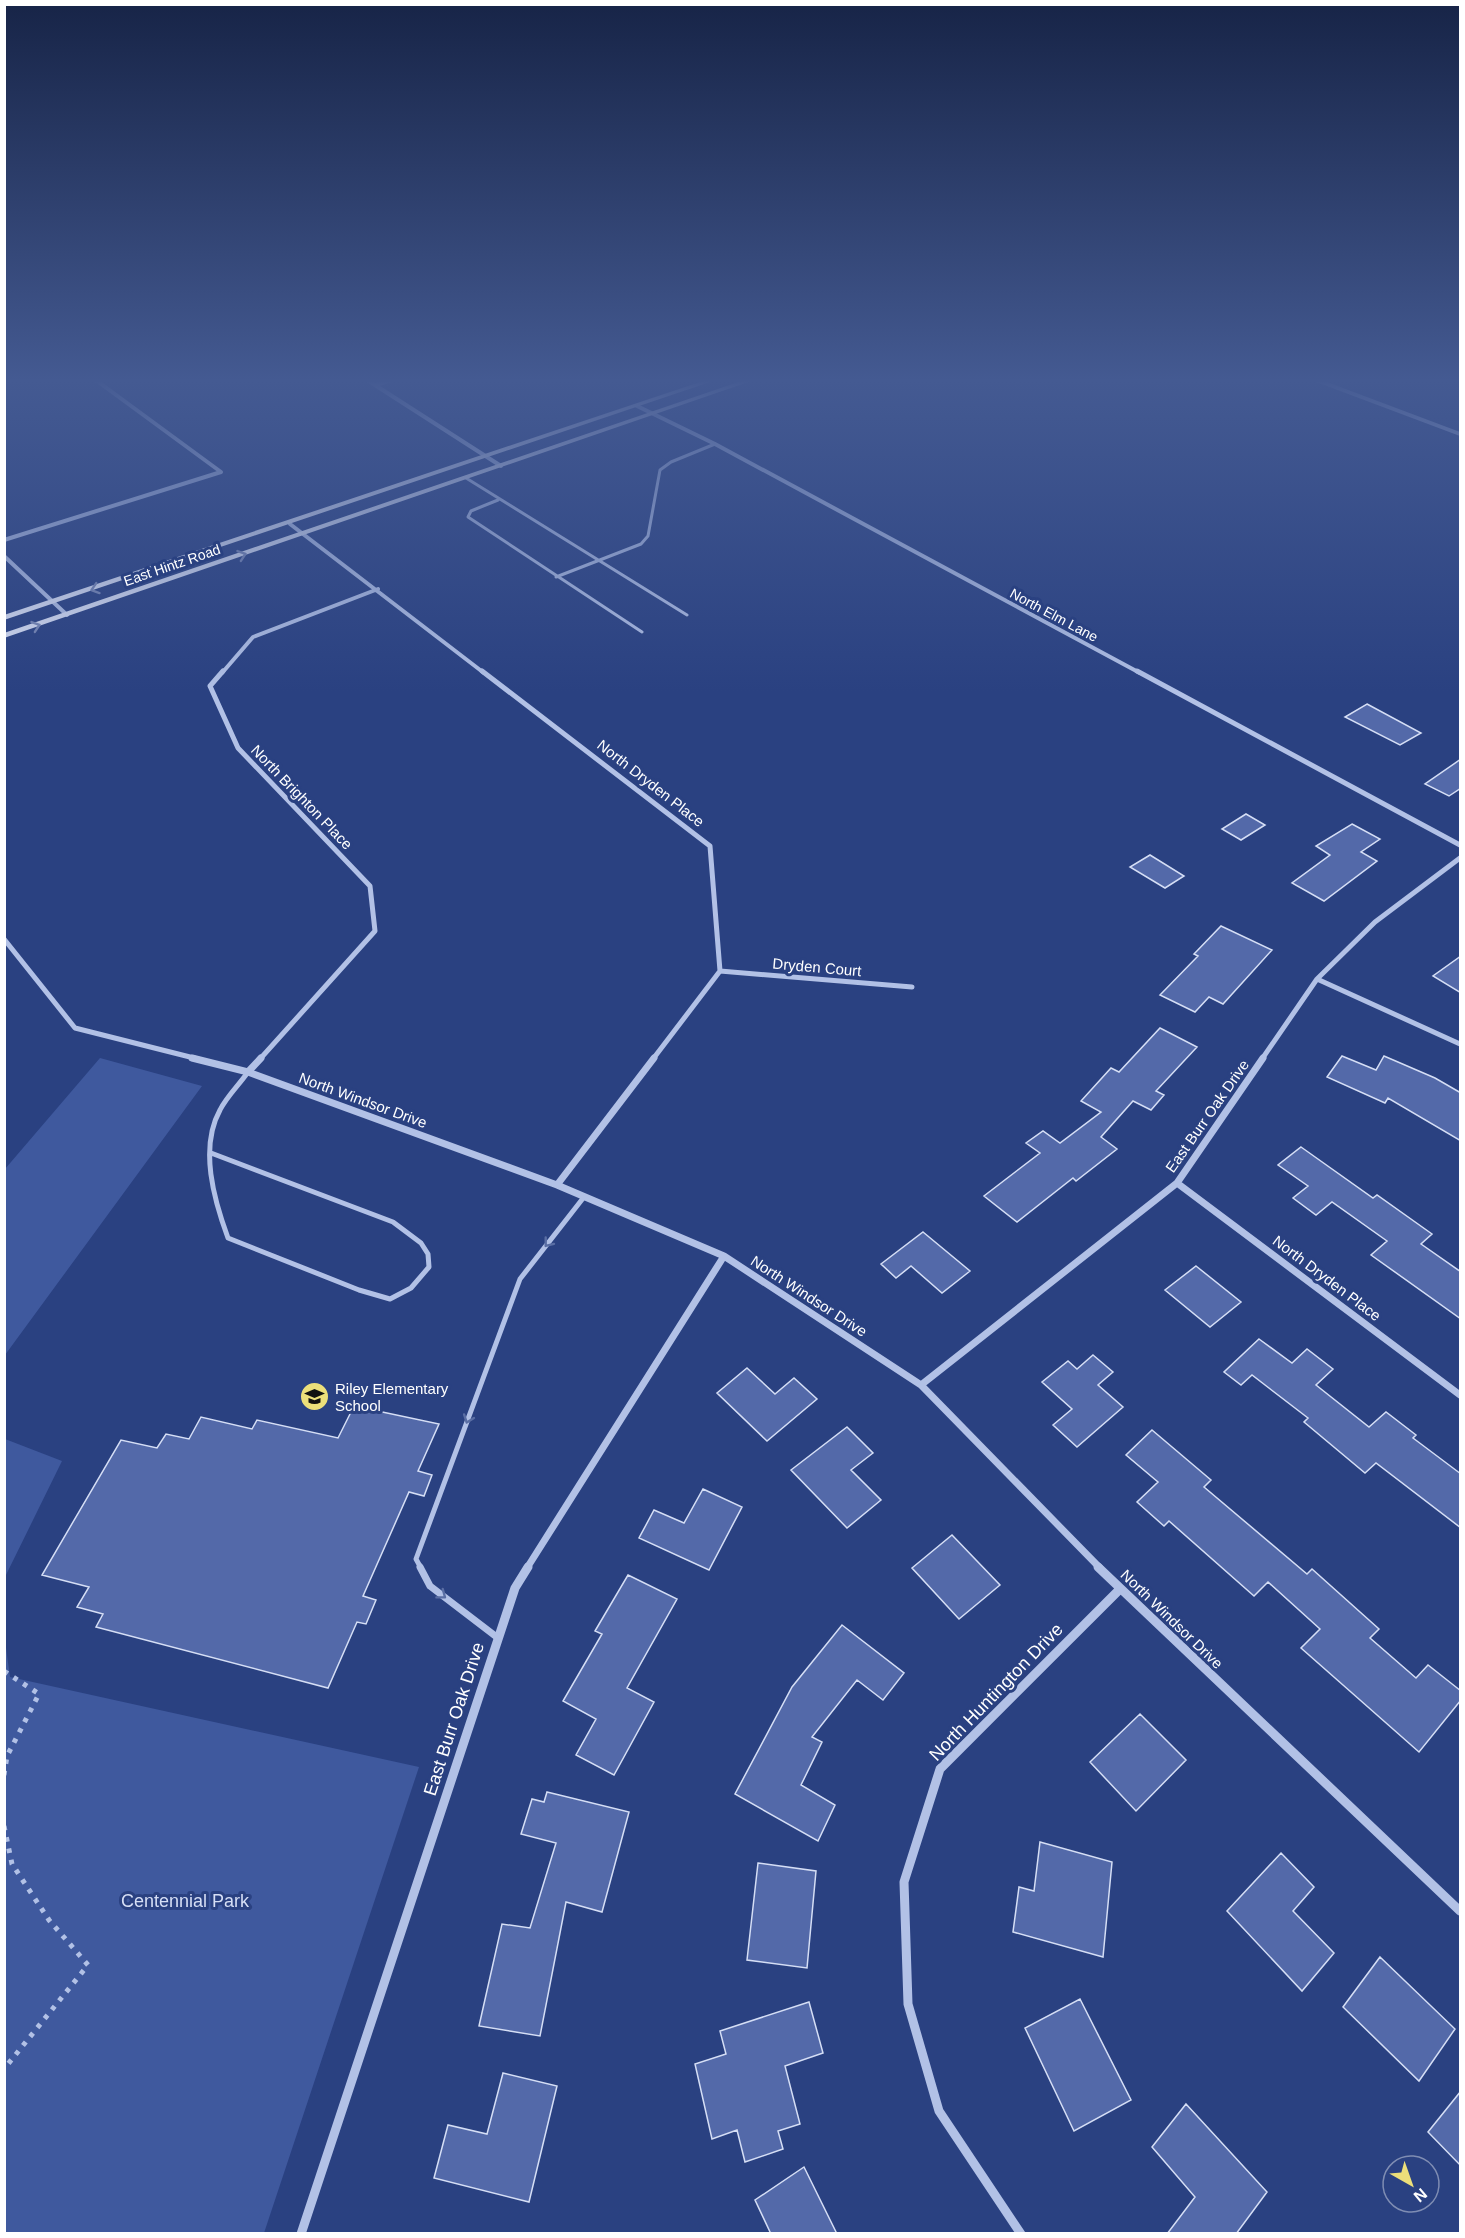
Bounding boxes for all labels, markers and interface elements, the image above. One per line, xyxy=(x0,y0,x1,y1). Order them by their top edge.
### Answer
street label: East Hintz Road xyxy=(122,541,222,589)
one-way arrow xyxy=(236,550,247,563)
one-way arrow xyxy=(90,581,101,594)
street label: North Elm Lane xyxy=(1007,585,1101,645)
one-way arrow xyxy=(30,620,41,633)
street label: North Dryden Place xyxy=(594,736,708,830)
street label: North Brighton Place xyxy=(248,741,356,853)
street label: Dryden Court xyxy=(772,955,863,979)
street label: East Burr Oak Drive xyxy=(1162,1056,1252,1176)
street label: North Windsor Drive xyxy=(297,1069,429,1131)
street label: North Dryden Place xyxy=(1270,1232,1384,1324)
one-way arrow xyxy=(545,1236,556,1247)
street label: North Windsor Drive xyxy=(748,1252,870,1340)
place label: Riley Elementary School xyxy=(335,1380,449,1414)
school or university icon: Riley Elementary School xyxy=(298,1381,330,1413)
one-way arrow xyxy=(463,1413,476,1424)
street label: North Windsor Drive xyxy=(1118,1566,1226,1672)
one-way arrow xyxy=(436,1588,447,1599)
street label: North Huntington Drive xyxy=(925,1619,1067,1765)
street label: East Burr Oak Drive xyxy=(420,1640,488,1798)
park label: Centennial Park xyxy=(121,1891,250,1911)
north arrow xyxy=(1381,2154,1441,2214)
text: N xyxy=(1410,2185,1430,2205)

